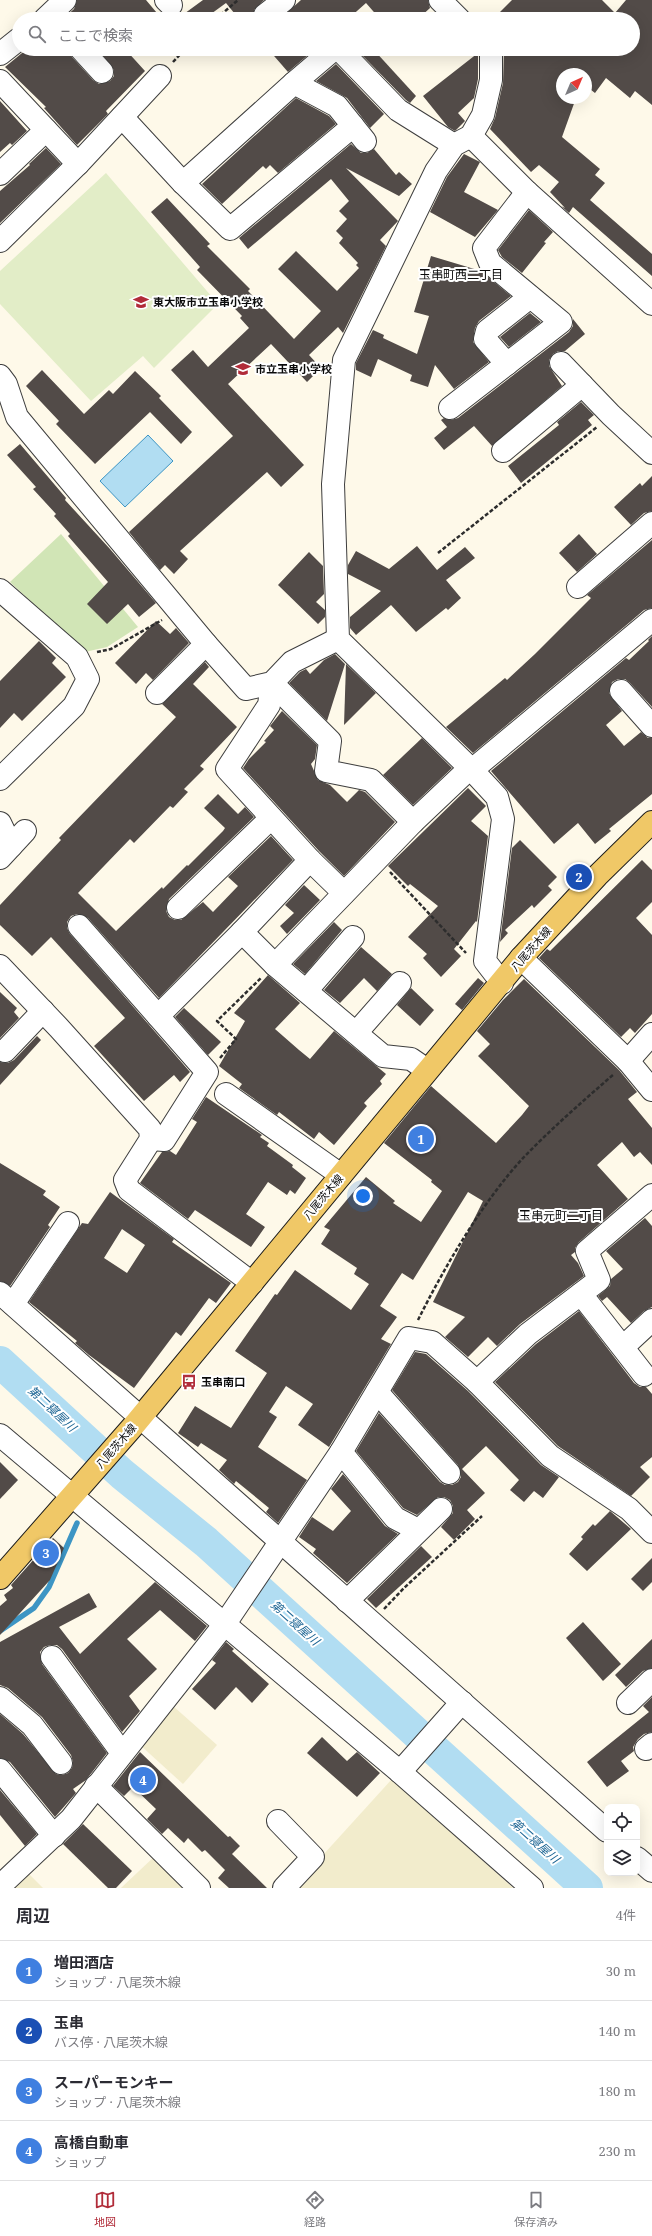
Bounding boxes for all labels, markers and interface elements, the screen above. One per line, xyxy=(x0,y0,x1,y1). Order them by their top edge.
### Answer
search box xyxy=(12,12,640,56)
icon: search xyxy=(26,23,48,45)
text: ここで検索 xyxy=(58,25,133,45)
north arrow xyxy=(556,68,592,104)
district label: 玉串町西二丁目 xyxy=(419,266,503,283)
school or university icon: 東大阪市立玉串小学校 xyxy=(132,293,150,311)
place label: 東大阪市立玉串小学校 xyxy=(153,294,263,309)
school or university icon: 市立玉串小学校 xyxy=(234,360,252,378)
place label: 市立玉串小学校 xyxy=(255,361,332,376)
pin: 2 xyxy=(566,862,592,892)
street label: 八尾茨木線 xyxy=(507,923,554,974)
pin: 1 xyxy=(408,1124,434,1154)
street label: 八尾茨木線 xyxy=(299,1171,346,1223)
your location xyxy=(353,1186,373,1206)
district label: 玉串元町二丁目 xyxy=(519,1207,603,1224)
bus stop icon: 玉串南口 xyxy=(180,1373,198,1391)
place label: 玉串南口 xyxy=(201,1374,245,1389)
water label: 第二寝屋川 xyxy=(25,1382,82,1437)
street label: 八尾茨木線 xyxy=(92,1420,139,1471)
pin: 3 xyxy=(33,1538,59,1568)
water label: 第二寝屋川 xyxy=(267,1596,325,1650)
pin: 4 xyxy=(130,1765,156,1795)
map controls xyxy=(604,1804,640,1876)
button: locate xyxy=(604,1804,640,1840)
water label: 第二寝屋川 xyxy=(507,1814,565,1868)
button: layers xyxy=(604,1840,640,1876)
text: 周辺 xyxy=(16,1904,50,1927)
text: 4件 xyxy=(616,1906,636,1924)
text: 増田酒店 xyxy=(54,1952,114,1972)
text: 1 xyxy=(25,1962,33,1980)
text: 30 m xyxy=(606,1962,636,1980)
text: ショップ · 八尾茨木線 xyxy=(54,1973,181,1991)
text: 玉串 xyxy=(54,2012,84,2032)
text: 2 xyxy=(25,2022,33,2040)
text: 140 m xyxy=(599,2022,636,2040)
text: バス停 · 八尾茨木線 xyxy=(54,2033,168,2051)
text: スーパーモンキー xyxy=(54,2072,174,2092)
text: 3 xyxy=(25,2082,33,2100)
text: 180 m xyxy=(599,2082,636,2100)
text: ショップ · 八尾茨木線 xyxy=(54,2093,181,2111)
text: 高橋自動車 xyxy=(54,2132,129,2152)
text: 4 xyxy=(25,2142,33,2160)
text: 230 m xyxy=(599,2142,636,2160)
text: ショップ xyxy=(54,2153,106,2171)
tab: 地図 xyxy=(94,2189,116,2229)
tab: 経路 xyxy=(304,2189,326,2229)
tab: 保存済み xyxy=(514,2189,558,2229)

